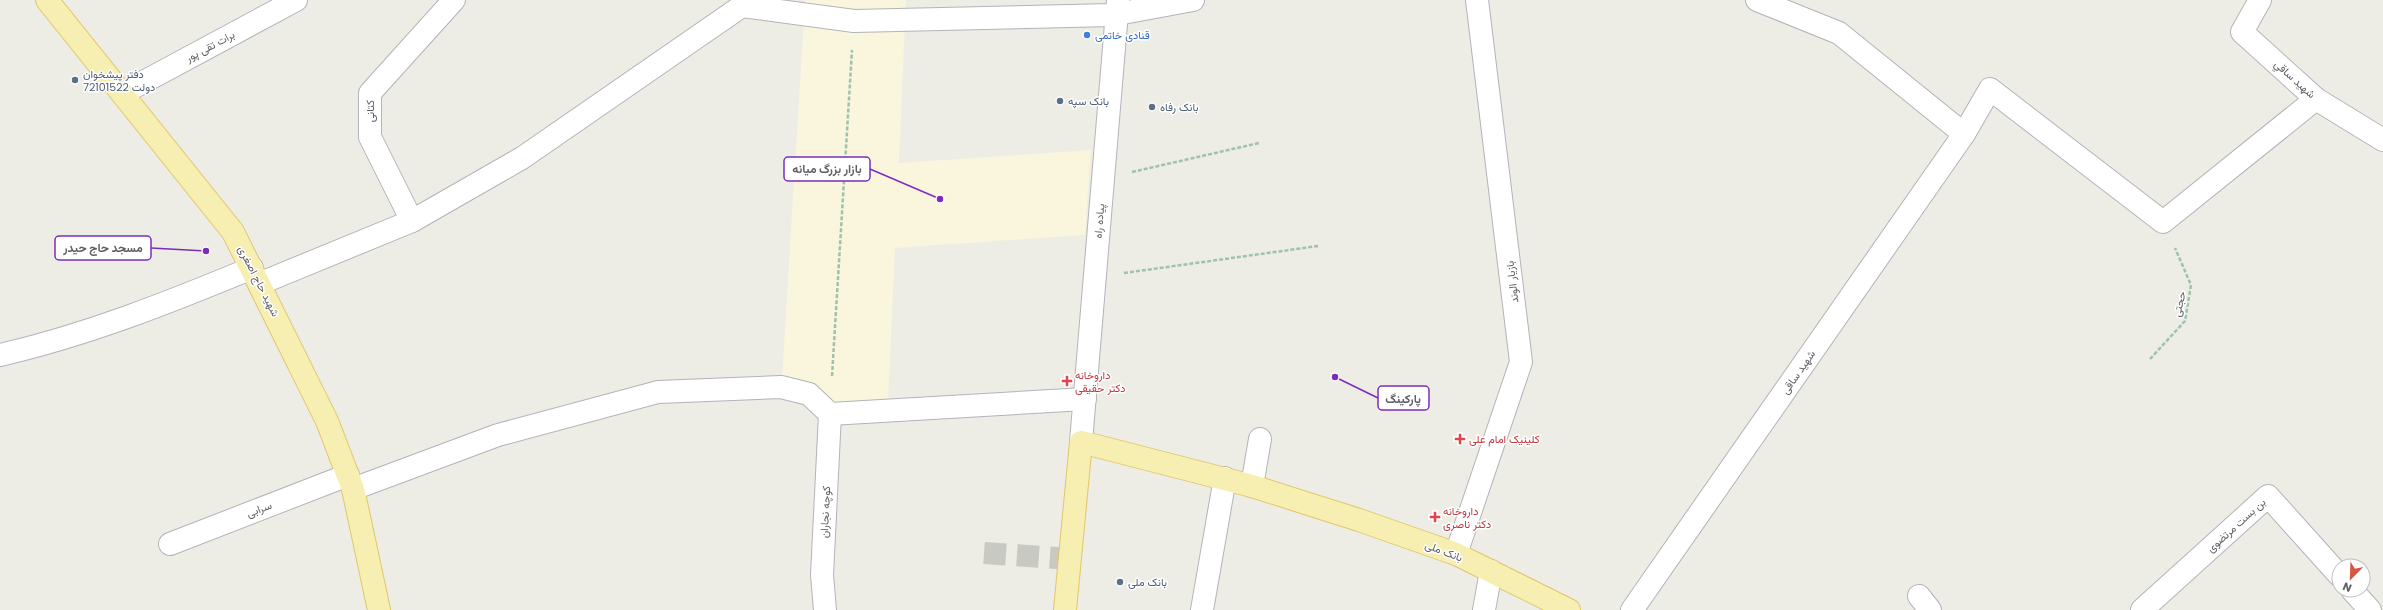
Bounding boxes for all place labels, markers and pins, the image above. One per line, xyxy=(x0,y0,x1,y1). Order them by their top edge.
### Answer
place label: قنادی خاتمی xyxy=(1095,27,1150,43)
marker: قنادی خاتمی xyxy=(1082,30,1092,40)
place label: دفتر پیشخوان دولت 72101522 xyxy=(83,66,155,95)
marker: دفتر پیشخوان دولت 72101522 xyxy=(70,75,80,85)
place label: بانک سپه xyxy=(1068,93,1109,109)
marker: بانک سپه xyxy=(1055,96,1065,106)
place label: بانک رفاه xyxy=(1160,99,1199,115)
marker: بانک رفاه xyxy=(1147,102,1157,112)
callout: بازار بزرگ میانه xyxy=(784,157,870,181)
callout: مسجد حاج حیدر xyxy=(55,236,151,260)
place label: داروخانه دکتر حقیقی xyxy=(1075,367,1126,396)
marker: داروخانه دکتر حقیقی xyxy=(1062,376,1072,386)
callout: پارکینگ xyxy=(1378,386,1429,410)
place label: کلینیک امام علی xyxy=(1469,431,1540,447)
marker: کلینیک امام علی xyxy=(1454,433,1466,445)
place label: داروخانه دکتر ناصری xyxy=(1443,503,1491,532)
marker: داروخانه دکتر ناصری xyxy=(1430,512,1440,522)
place label: بانک ملی xyxy=(1128,574,1167,590)
marker: بانک ملی xyxy=(1115,577,1125,587)

